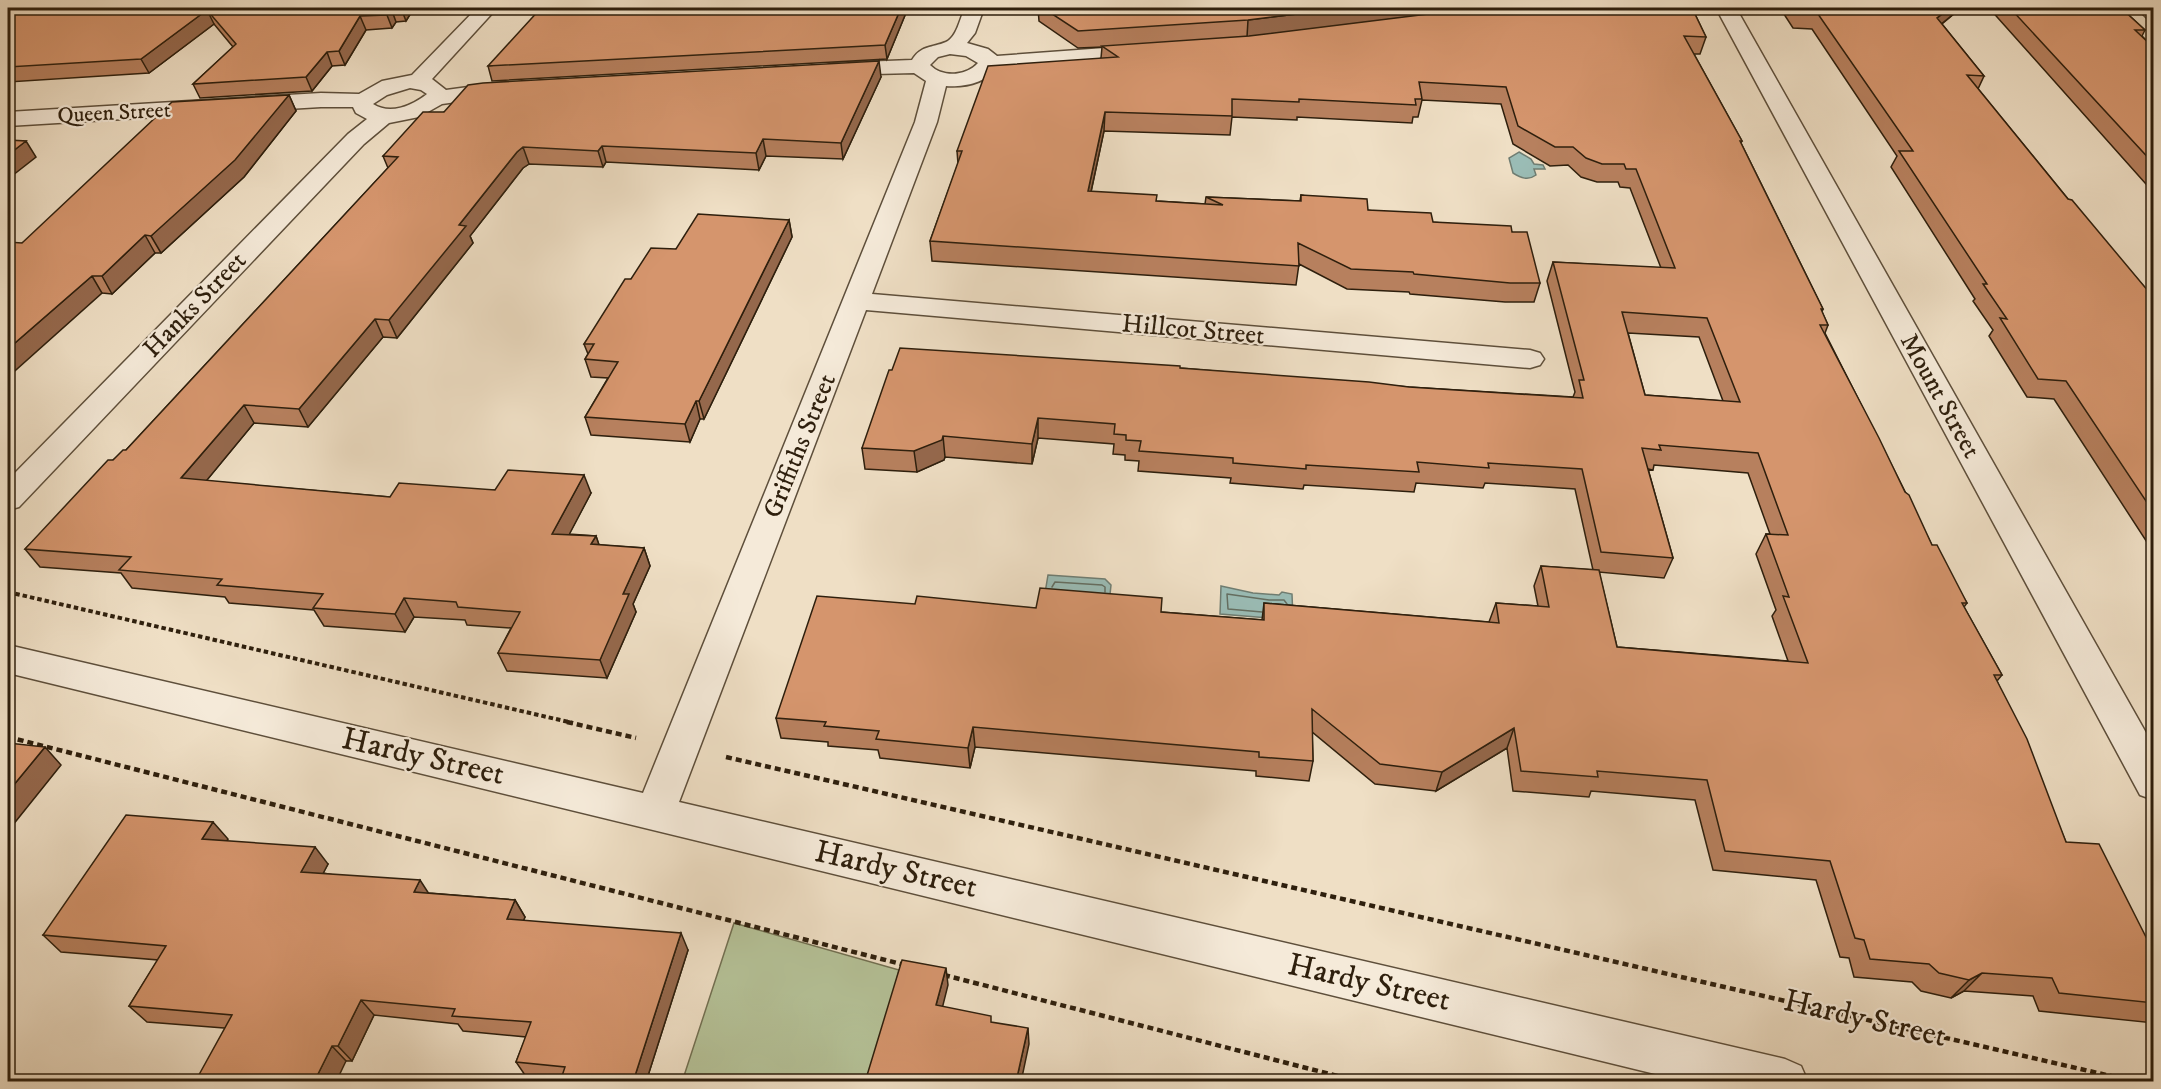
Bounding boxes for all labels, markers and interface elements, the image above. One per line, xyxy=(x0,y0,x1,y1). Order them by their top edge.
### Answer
street label: Queen Street xyxy=(57,97,171,129)
street label: Hanks Street xyxy=(136,245,254,365)
street label: Hillcot Street xyxy=(1120,307,1266,353)
street label: Mount Street xyxy=(1892,328,1988,464)
street label: Griffiths Street xyxy=(756,369,844,523)
street label: Hardy Street xyxy=(338,719,508,795)
street label: Hardy Street xyxy=(811,832,981,908)
street label: Hardy Street xyxy=(1284,945,1454,1021)
street label: Hardy Street xyxy=(1780,981,1950,1057)

